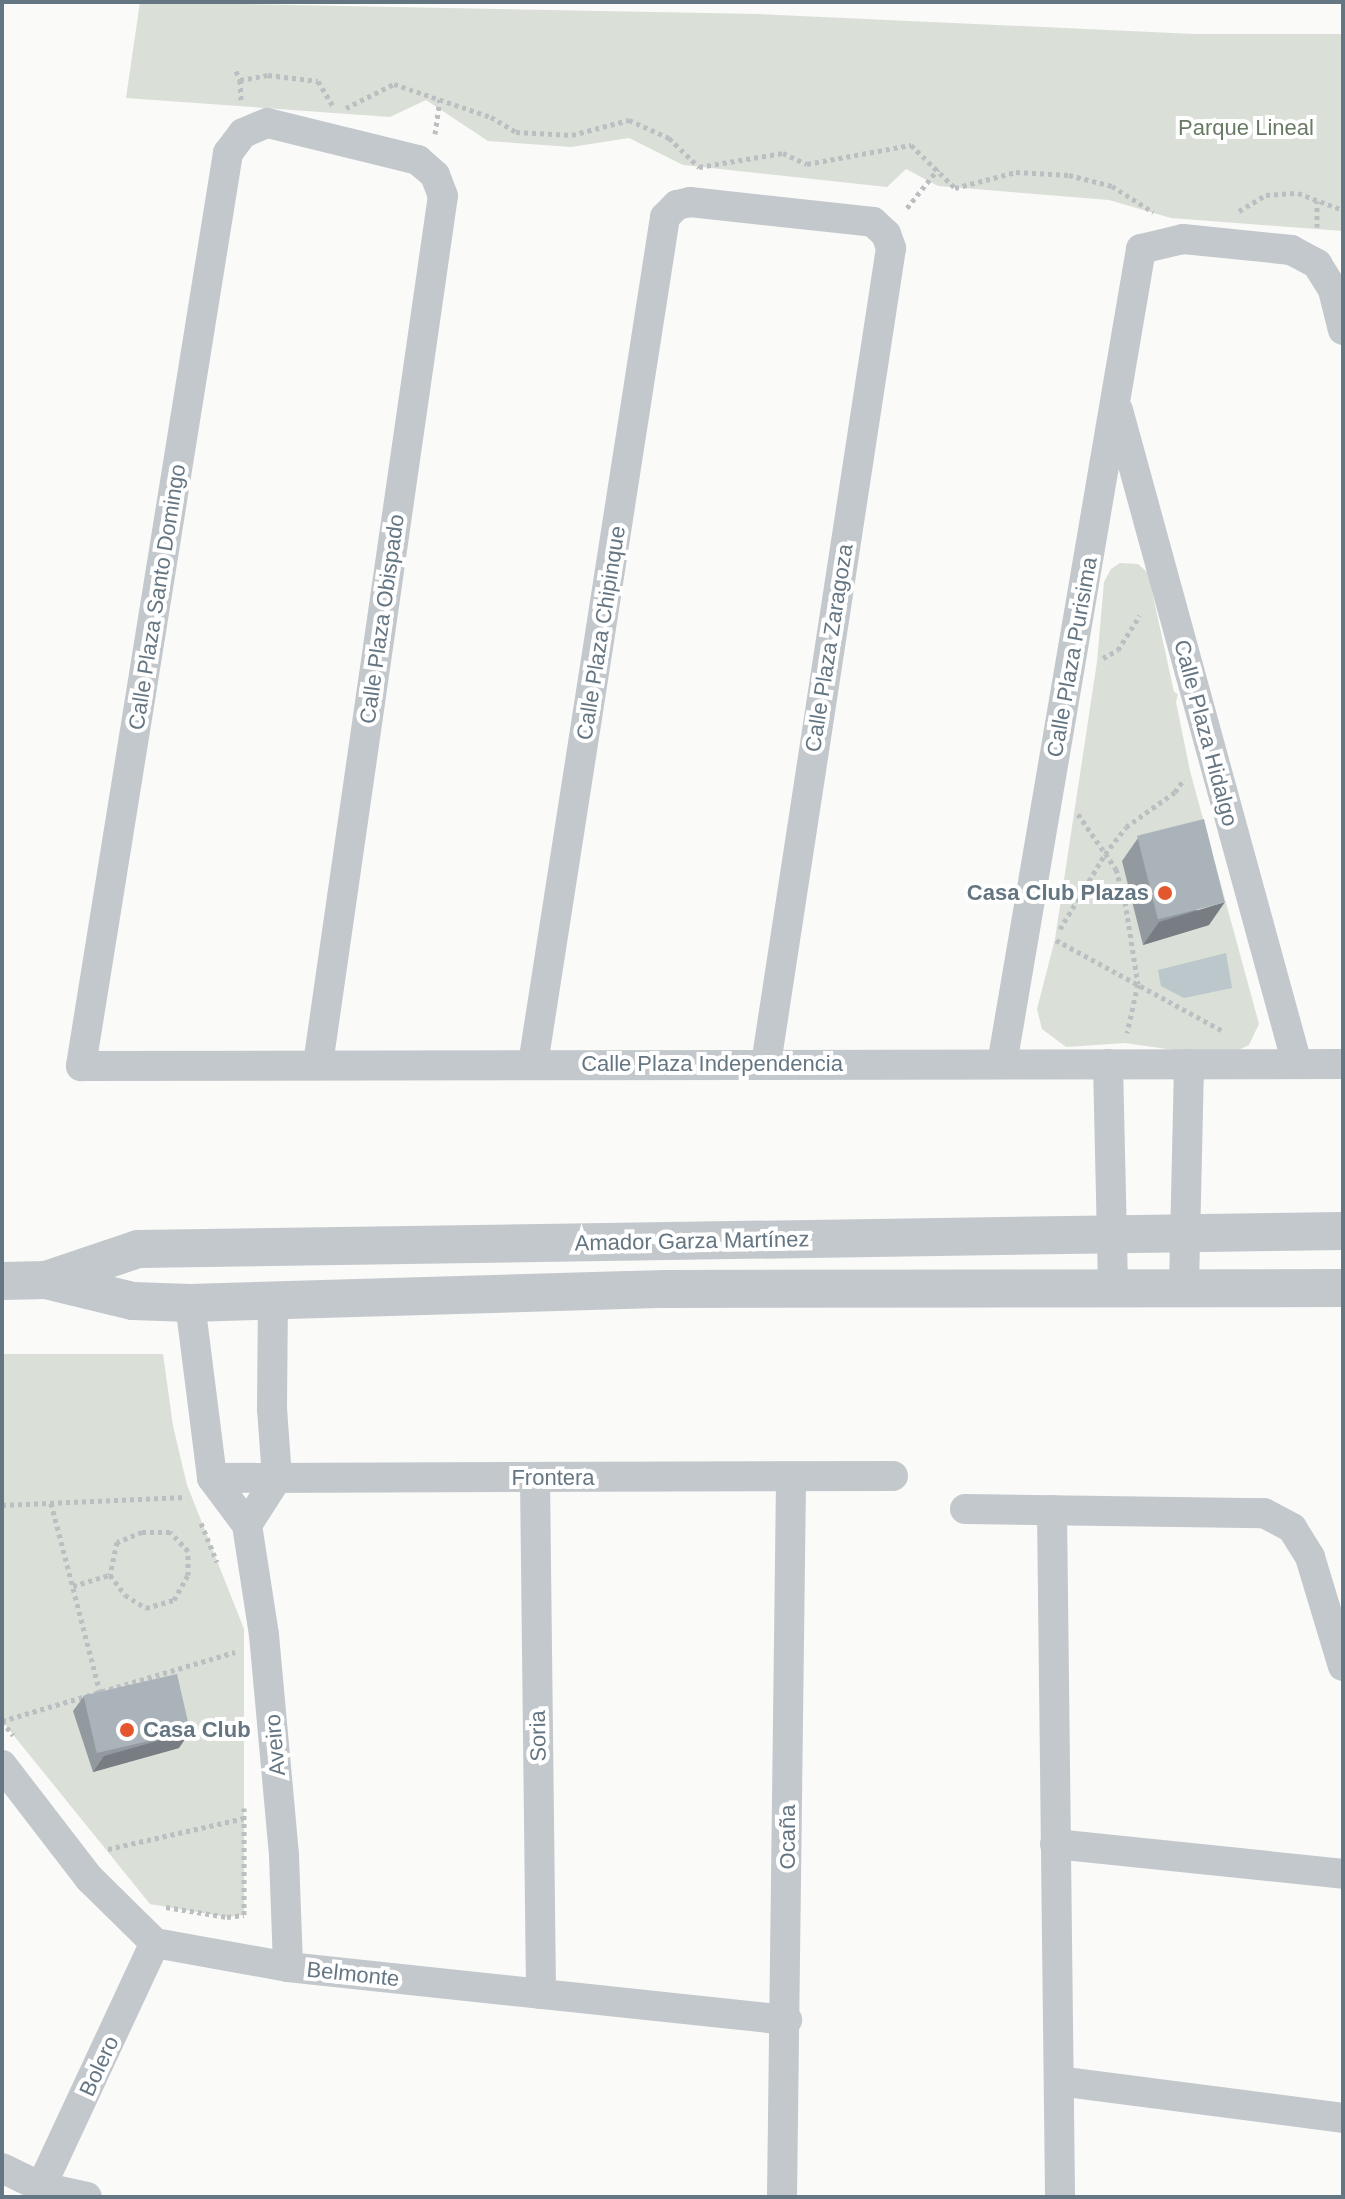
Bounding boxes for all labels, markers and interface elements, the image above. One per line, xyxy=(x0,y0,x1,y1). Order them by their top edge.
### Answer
park label: Parque Lineal xyxy=(1178,115,1314,141)
street label: Calle Plaza Santo Domingo xyxy=(123,462,191,732)
street label: Calle Plaza Obispado xyxy=(354,512,410,726)
street label: Calle Plaza Chipinque xyxy=(571,524,631,742)
street label: Calle Plaza Zaragoza xyxy=(800,542,858,754)
street label: Calle Plaza Purisima xyxy=(1041,555,1103,759)
street label: Calle Plaza Hidalgo xyxy=(1168,637,1244,829)
place label: Casa Club Plazas xyxy=(967,880,1149,906)
marker: Casa Club Plazas xyxy=(1156,884,1174,902)
street label: Calle Plaza Independencia xyxy=(581,1051,843,1077)
street label: Amador Garza Martínez xyxy=(574,1226,810,1256)
street label: Frontera xyxy=(511,1465,595,1491)
street label: Soria xyxy=(524,1710,552,1762)
street label: Aveiro xyxy=(259,1713,291,1777)
place label: Casa Club xyxy=(143,1717,251,1743)
marker: Casa Club xyxy=(118,1721,136,1739)
street label: Ocaña xyxy=(775,1805,801,1869)
street label: Belmonte xyxy=(305,1956,401,1992)
street label: Bolero xyxy=(74,2032,124,2100)

